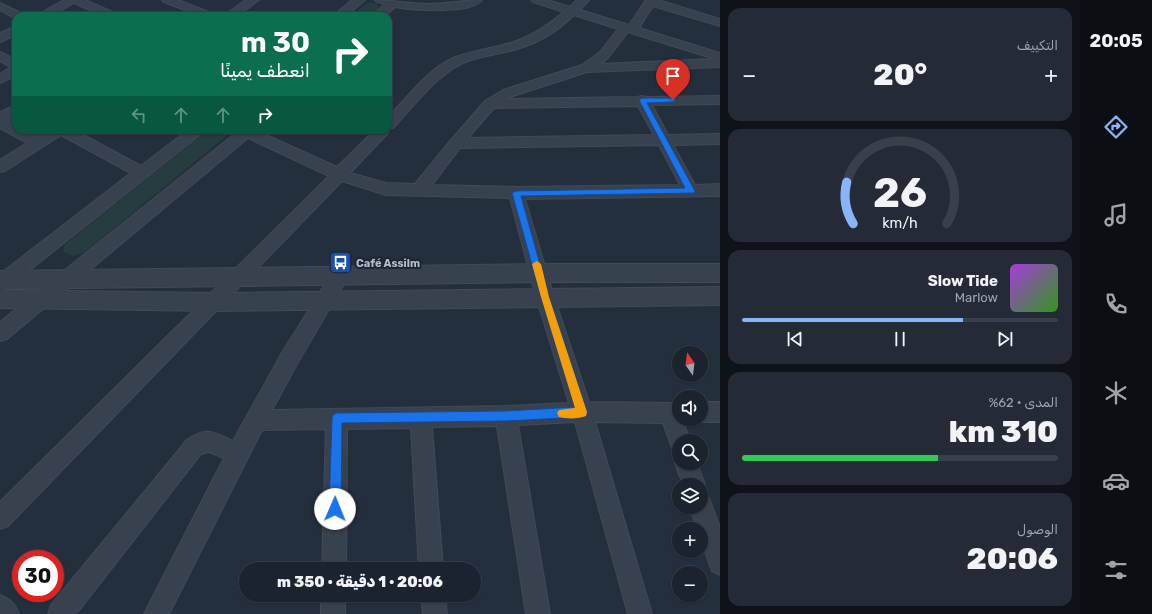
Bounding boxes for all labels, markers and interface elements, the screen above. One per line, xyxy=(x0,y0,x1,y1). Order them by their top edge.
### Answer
text: 30 m xyxy=(241,26,310,59)
icon: right xyxy=(324,28,376,80)
text: 20:05 xyxy=(1089,30,1143,52)
text: التكييف xyxy=(1017,38,1058,53)
text: 20° xyxy=(873,57,927,93)
pin xyxy=(656,59,690,100)
text: انعطف يمينًا xyxy=(220,60,310,82)
text: − xyxy=(742,62,756,89)
text: + xyxy=(1044,62,1058,89)
icon: arrive xyxy=(662,65,684,87)
icon: left xyxy=(128,104,150,126)
icon: ahead xyxy=(170,104,192,126)
icon: ahead xyxy=(212,104,234,126)
icon: right xyxy=(254,104,276,126)
icon: directions xyxy=(1102,113,1130,141)
text: 26 xyxy=(873,168,927,217)
icon: music xyxy=(1102,201,1130,229)
text: km/h xyxy=(882,214,918,231)
bus stop icon: Café Assilm xyxy=(327,250,353,276)
place label: Café Assilm xyxy=(356,257,420,270)
text: Slow Tide xyxy=(928,272,998,290)
text: Marlow xyxy=(955,290,998,305)
icon: phone xyxy=(1102,290,1130,318)
icon: previous xyxy=(784,328,806,350)
icon: pause xyxy=(889,328,911,350)
icon: next xyxy=(994,328,1016,350)
north arrow xyxy=(672,346,708,382)
map controls xyxy=(672,346,708,602)
icon: climate xyxy=(1102,379,1130,407)
button: sound xyxy=(672,390,708,426)
text: المدى · 62% xyxy=(988,395,1058,410)
text: 310 km xyxy=(949,414,1058,450)
button: search xyxy=(672,434,708,470)
icon: car xyxy=(1102,467,1130,495)
button: layers xyxy=(672,478,708,514)
position arrow xyxy=(314,488,356,530)
button: + xyxy=(672,522,708,558)
text: الوصول xyxy=(1017,522,1058,537)
text: 20:06 xyxy=(966,541,1058,577)
speed limit sign: 30 xyxy=(12,550,64,602)
icon: filters xyxy=(1102,556,1130,584)
button: − xyxy=(672,566,708,602)
text: 20:06 · 1 دقيقة · 350 m xyxy=(277,573,443,591)

